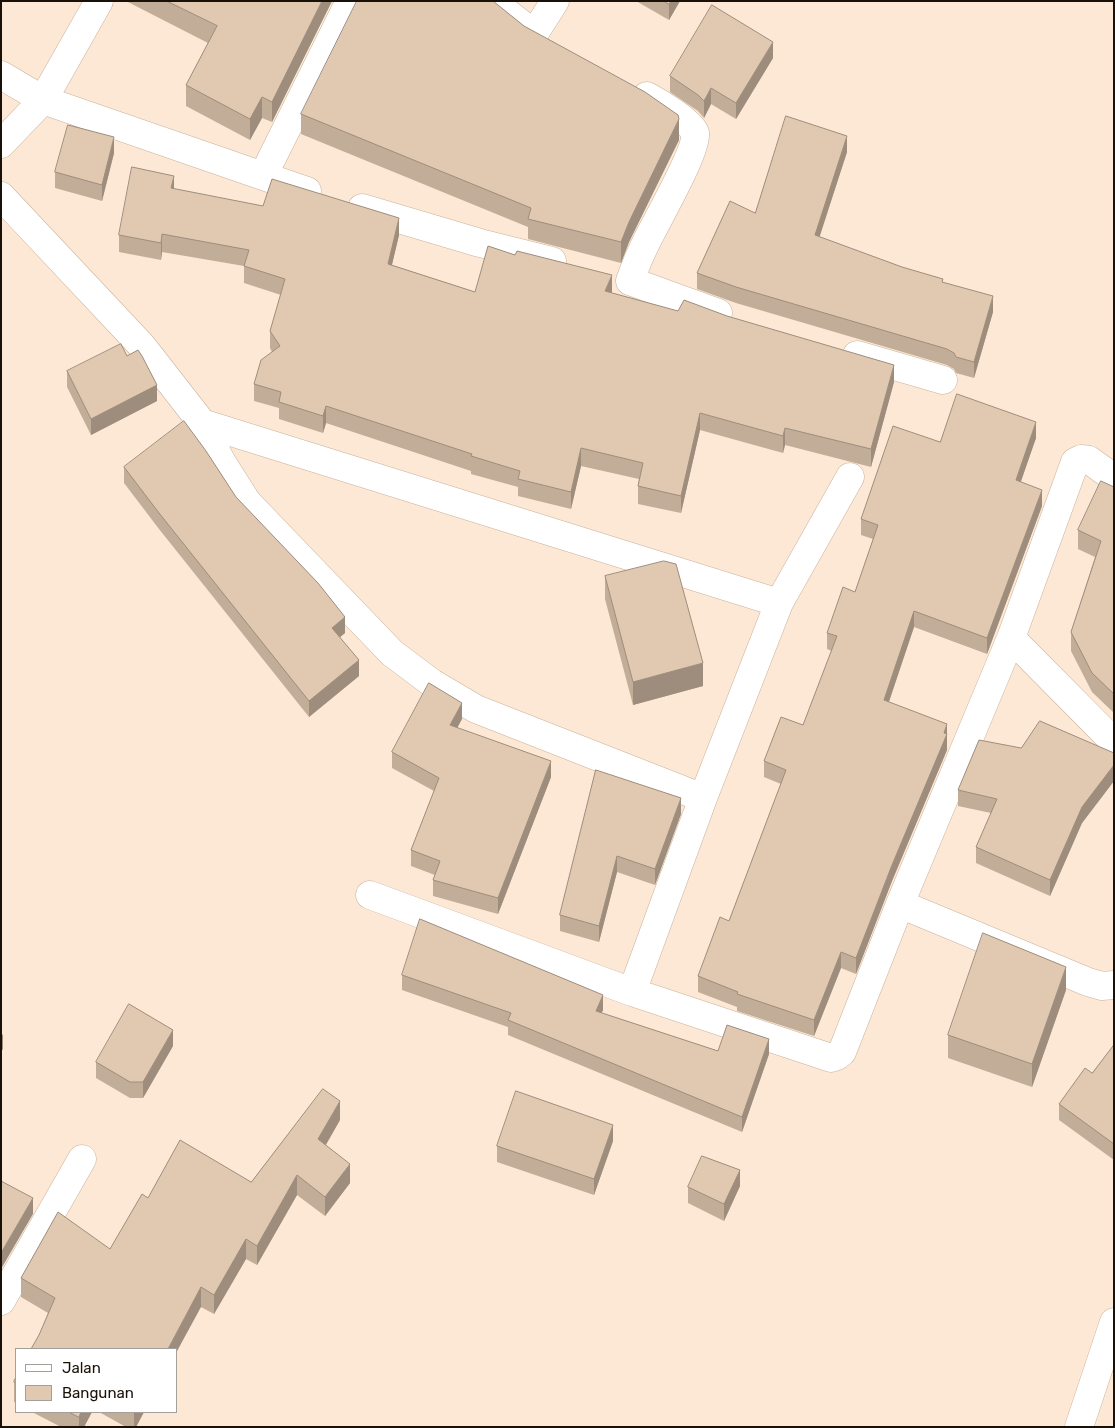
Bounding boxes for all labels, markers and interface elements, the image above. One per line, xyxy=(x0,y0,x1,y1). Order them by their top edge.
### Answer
legend xyxy=(15,1348,178,1413)
text: Jalan xyxy=(62,1359,101,1377)
text: Bangunan xyxy=(62,1384,134,1402)

